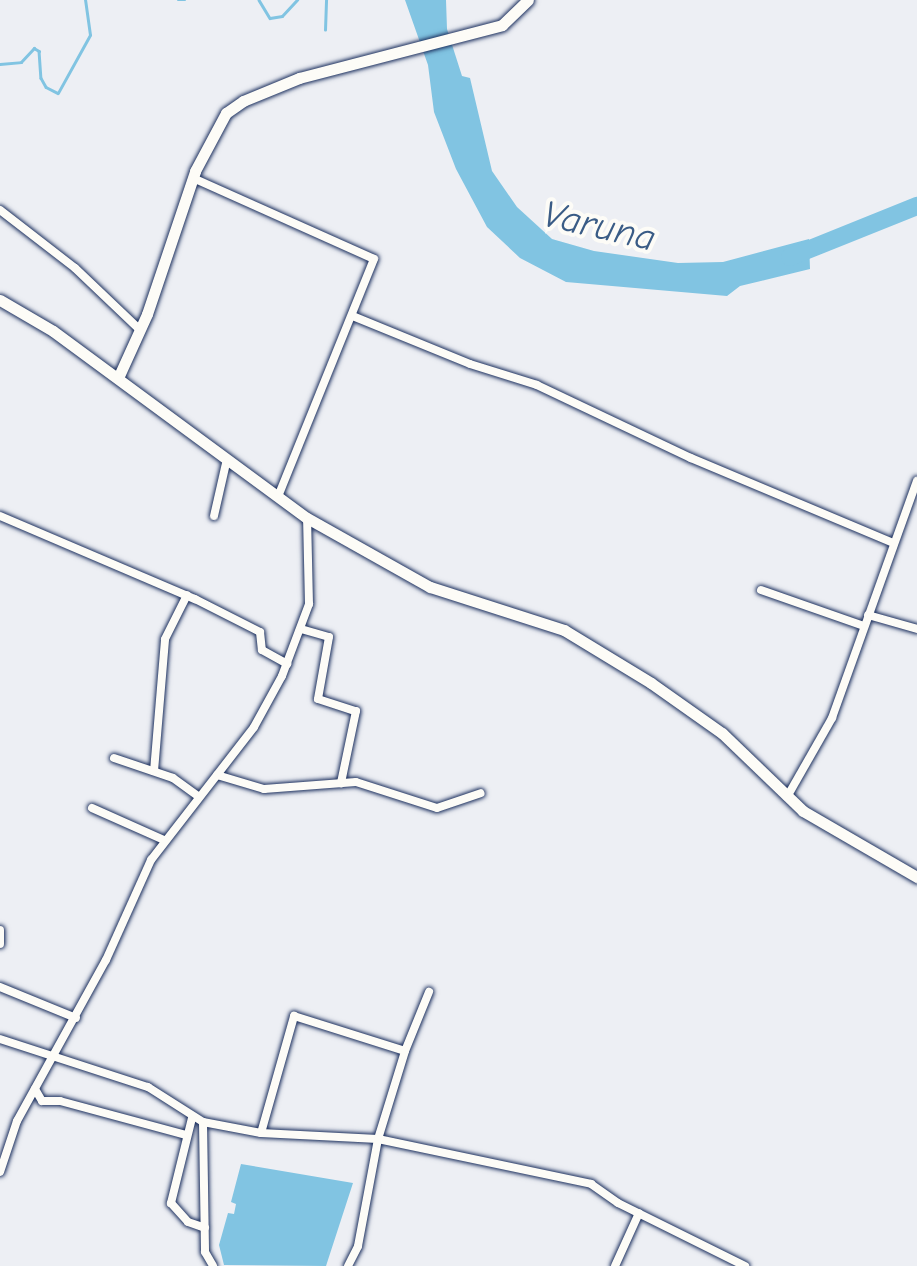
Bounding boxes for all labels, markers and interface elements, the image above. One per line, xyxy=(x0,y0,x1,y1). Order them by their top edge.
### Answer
water label: Varuna xyxy=(538,192,660,262)

